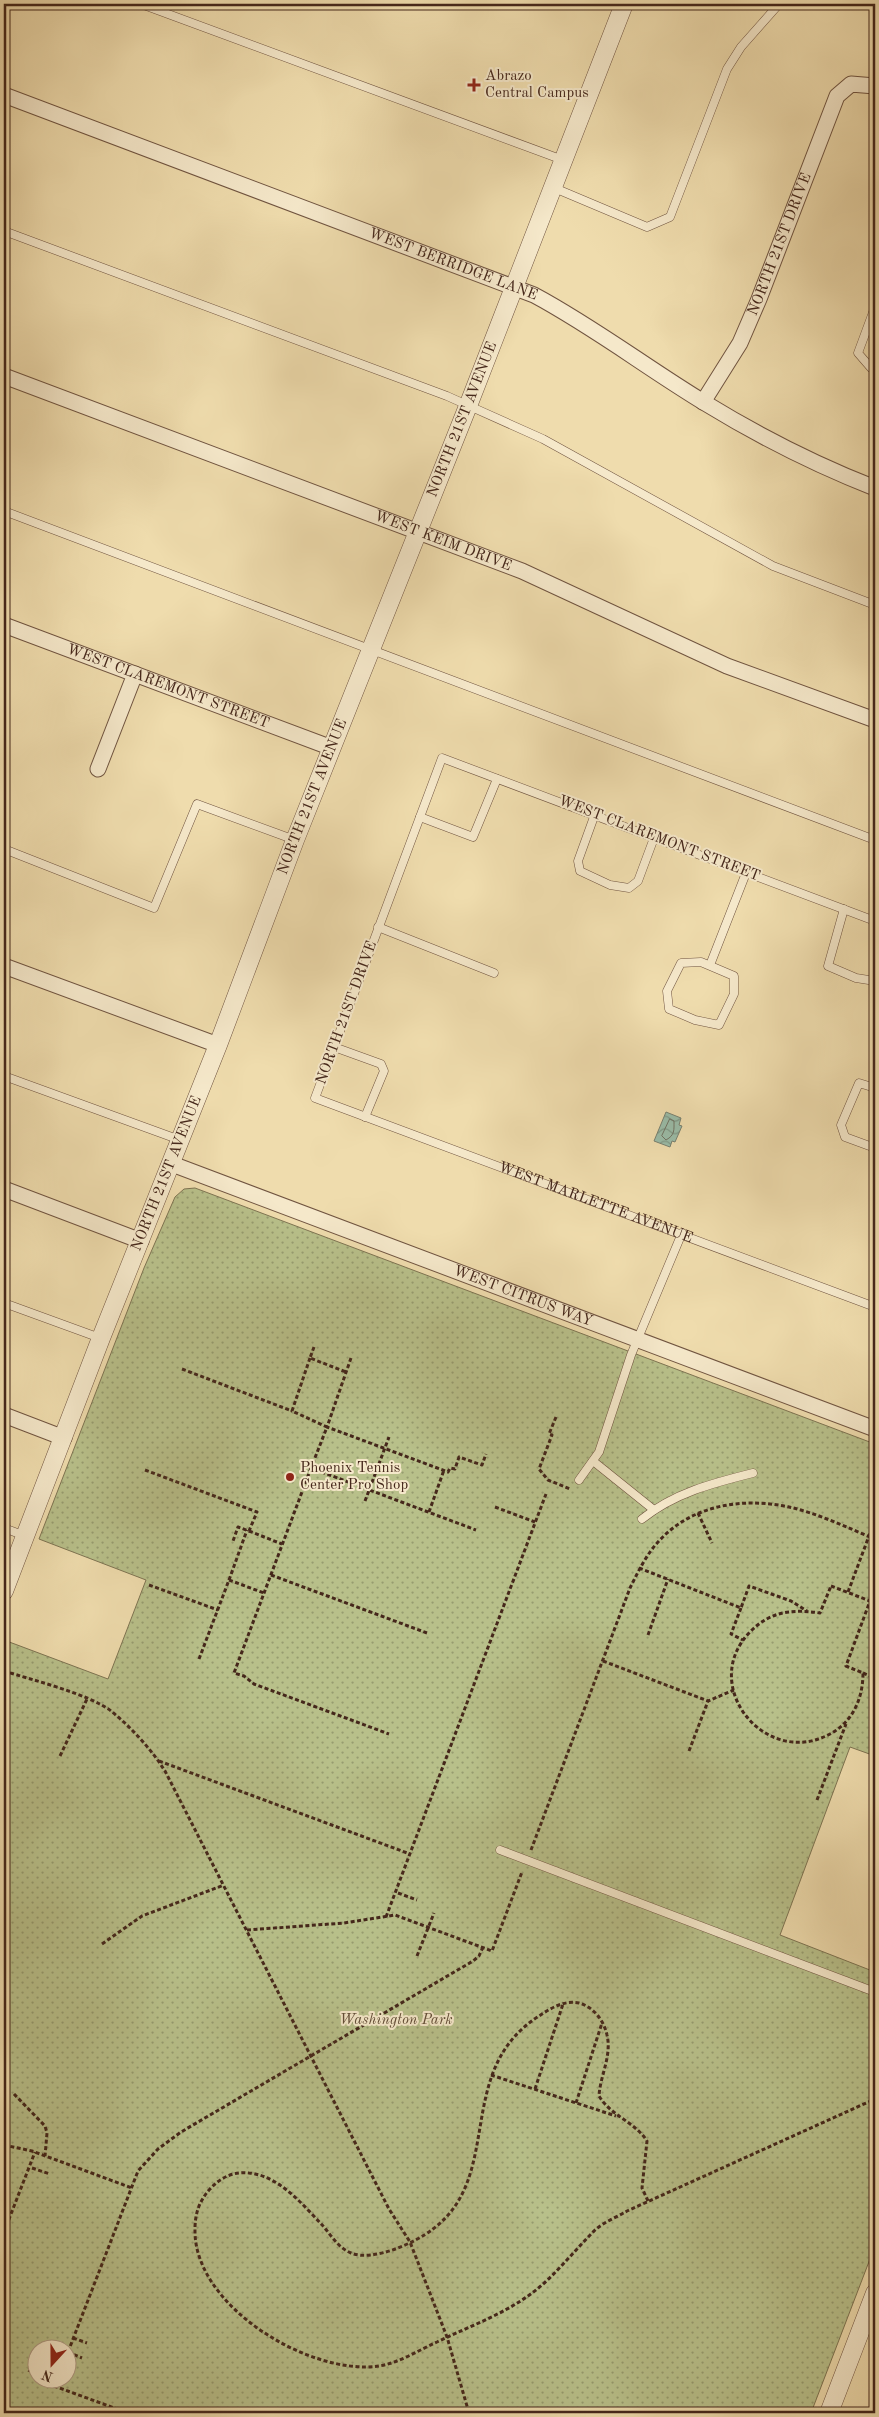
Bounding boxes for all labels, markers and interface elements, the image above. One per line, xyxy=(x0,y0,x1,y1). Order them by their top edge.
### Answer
place label: Abrazo Central Campus xyxy=(485,69,589,101)
marker: Abrazo Central Campus xyxy=(467,78,481,92)
street label: NORTH 21ST DRIVE xyxy=(745,171,814,318)
street label: WEST BERRIDGE LANE xyxy=(367,226,540,303)
street label: NORTH 21ST AVENUE xyxy=(425,340,500,499)
street label: WEST KEIM DRIVE xyxy=(372,509,514,574)
street label: WEST CLAREMONT STREET xyxy=(65,642,271,731)
street label: NORTH 21ST AVENUE xyxy=(275,717,350,877)
street label: WEST CLAREMONT STREET xyxy=(556,793,762,885)
street label: NORTH 21ST DRIVE xyxy=(314,939,380,1087)
street label: NORTH 21ST AVENUE xyxy=(129,1094,204,1253)
street label: WEST MARLETTE AVENUE xyxy=(496,1160,695,1246)
street label: WEST CITRUS WAY xyxy=(451,1263,594,1329)
place label: Phoenix Tennis Center Pro Shop xyxy=(300,1461,408,1493)
marker: Phoenix Tennis Center Pro Shop xyxy=(284,1471,296,1483)
park label: Washington Park xyxy=(339,2013,453,2028)
north arrow xyxy=(28,2340,78,2390)
text: N xyxy=(40,2367,55,2384)

